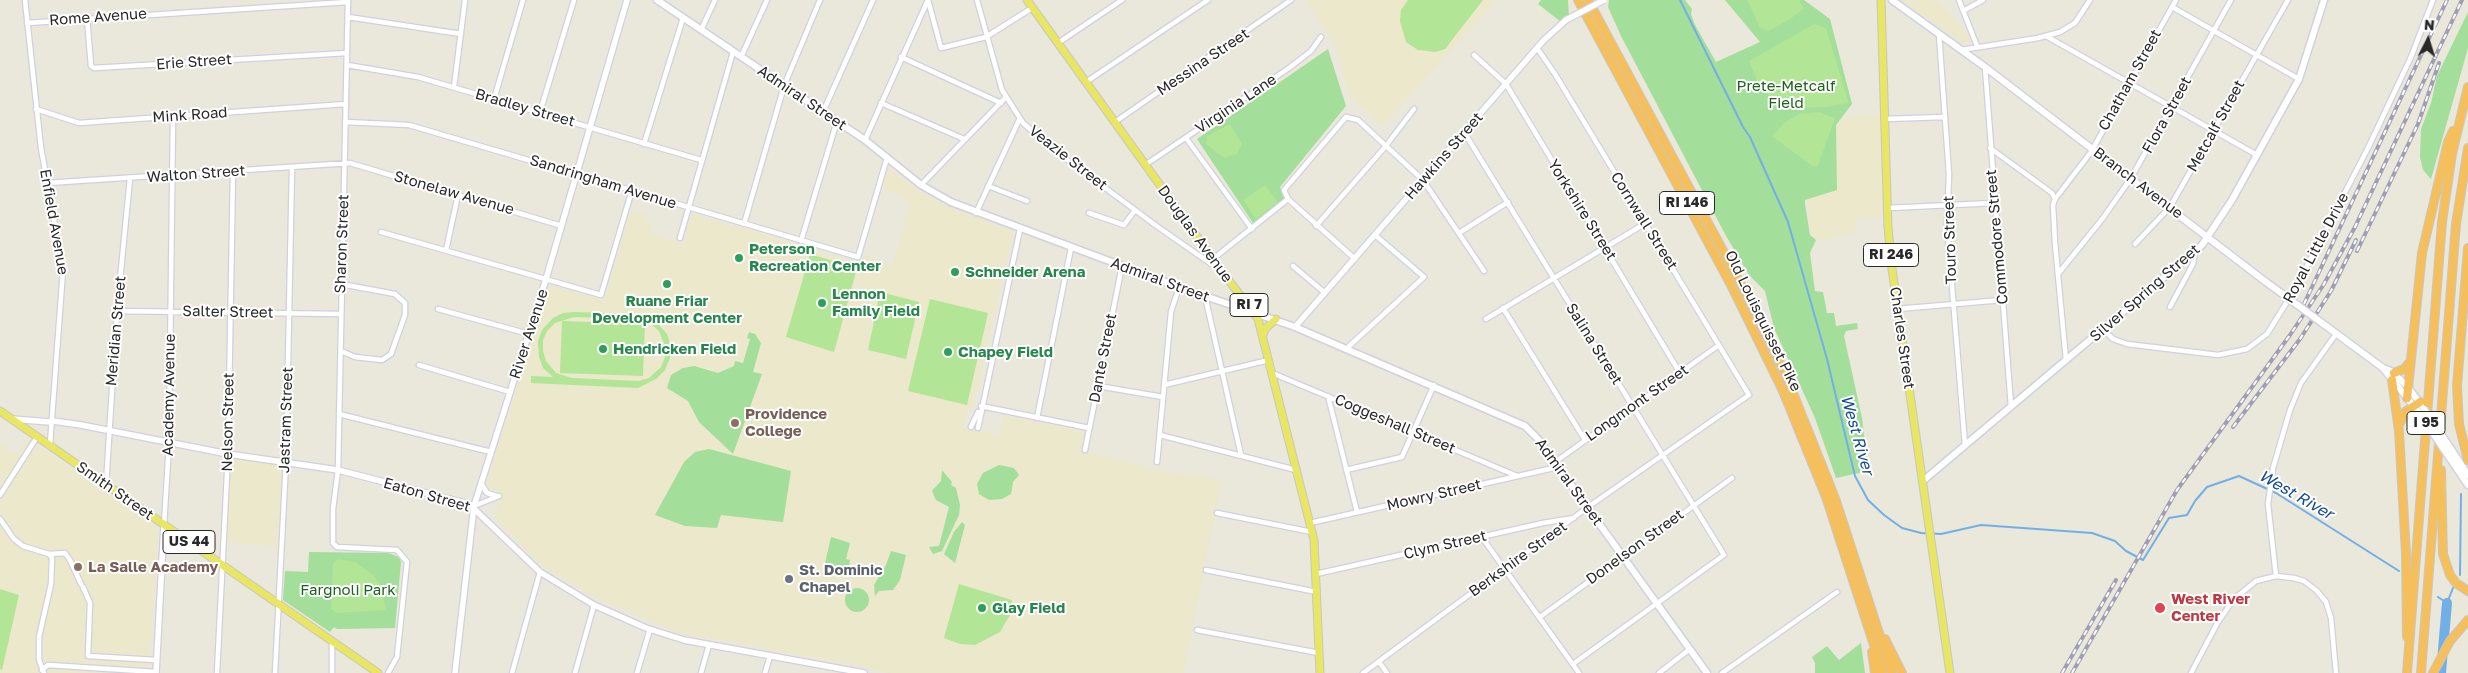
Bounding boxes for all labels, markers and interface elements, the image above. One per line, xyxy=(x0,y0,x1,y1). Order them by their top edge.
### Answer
street label: Rome Avenue xyxy=(49,5,147,29)
north arrow xyxy=(2403,15,2453,65)
text: N xyxy=(2423,16,2435,33)
street label: Messina Street xyxy=(1153,25,1253,99)
street label: Chatham Street xyxy=(2095,26,2165,134)
street label: Erie Street xyxy=(156,50,232,74)
street label: Admiral Street xyxy=(754,62,850,134)
street label: Virginia Lane xyxy=(1192,70,1280,138)
street label: Flora Street xyxy=(2139,74,2195,156)
park label: Prete-Metcalf Field xyxy=(1737,77,1835,112)
street label: Metcalf Street xyxy=(2183,77,2249,175)
street label: Bradley Street xyxy=(473,85,577,131)
street label: Mink Road xyxy=(152,103,228,127)
street label: Hawkins Street xyxy=(1401,109,1487,203)
street label: Veazie Street xyxy=(1025,122,1111,194)
street label: Branch Avenue xyxy=(2090,143,2186,223)
street label: Sandringham Avenue xyxy=(527,151,679,213)
street label: Yorkshire Street xyxy=(1544,156,1620,264)
street label: Walton Street xyxy=(146,162,246,186)
street label: Stonelaw Avenue xyxy=(392,167,516,219)
street label: Enfield Avenue xyxy=(36,168,72,276)
street label: Cornwall Street xyxy=(1607,169,1681,273)
street label: Commodore Street xyxy=(1982,169,2012,305)
street label: Douglas Avenue xyxy=(1154,182,1236,286)
street label: Royal Little Drive xyxy=(2279,190,2353,306)
road number: RI 146 xyxy=(1660,192,1714,214)
street label: Sharon Street xyxy=(331,194,353,294)
street label: Touro Street xyxy=(1939,195,1961,285)
place label: Peterson Recreation Center xyxy=(749,240,881,275)
street label: Silver Spring Street xyxy=(2086,240,2204,346)
road number: RI 246 xyxy=(1864,244,1918,266)
street label: Old Louisquisset Pike xyxy=(1721,248,1805,394)
marker: Peterson Recreation Center xyxy=(733,252,745,264)
street label: Admiral Street xyxy=(1108,254,1212,306)
place label: Schneider Arena xyxy=(965,263,1085,281)
marker: Schneider Arena xyxy=(949,266,961,278)
street label: Meridian Street xyxy=(102,275,130,387)
marker: Ruane Friar Development Center xyxy=(661,278,673,290)
place label: Lennon Family Field xyxy=(832,285,920,320)
street label: Charles Street xyxy=(1886,286,1918,390)
street label: River Avenue xyxy=(506,287,552,381)
place label: Ruane Friar Development Center xyxy=(592,292,742,327)
road number: RI 7 xyxy=(1230,294,1268,316)
marker: Lennon Family Field xyxy=(816,297,828,309)
street label: Salina Street xyxy=(1562,300,1626,388)
street label: Salter Street xyxy=(182,302,274,322)
street label: Dante Street xyxy=(1085,312,1121,404)
street label: Academy Avenue xyxy=(159,334,179,456)
place label: Hendricken Field xyxy=(613,340,736,358)
marker: Hendricken Field xyxy=(597,343,609,355)
place label: Chapey Field xyxy=(958,343,1053,361)
marker: Chapey Field xyxy=(942,346,954,358)
street label: Longmont Street xyxy=(1582,361,1692,445)
street label: Jastram Street xyxy=(275,367,297,473)
street label: Nelson Street xyxy=(218,372,238,472)
street label: Coggeshall Street xyxy=(1332,390,1458,458)
water label: West River xyxy=(1836,393,1878,477)
place label: Providence College xyxy=(745,405,827,440)
road number: I 95 xyxy=(2407,412,2445,434)
marker: Providence College xyxy=(729,417,741,429)
street label: Admiral Street xyxy=(1531,435,1607,529)
street label: Smith Street xyxy=(73,458,157,524)
water label: West River xyxy=(2256,466,2336,524)
street label: Eaton Street xyxy=(381,474,473,516)
street label: Mowry Street xyxy=(1385,475,1483,515)
street label: Donelson Street xyxy=(1583,505,1687,589)
street label: Berkshire Street xyxy=(1465,517,1571,601)
street label: Clym Street xyxy=(1402,527,1488,563)
road number: US 44 xyxy=(163,530,215,554)
place label: La Salle Academy xyxy=(88,558,218,576)
marker: La Salle Academy xyxy=(72,561,84,573)
place label: St. Dominic Chapel xyxy=(799,561,883,596)
marker: St. Dominic Chapel xyxy=(783,573,795,585)
park label: Fargnoli Park xyxy=(300,581,396,599)
place label: West River Center xyxy=(2171,590,2250,625)
place label: Glay Field xyxy=(992,599,1065,617)
marker: West River Center xyxy=(2153,601,2167,615)
marker: Glay Field xyxy=(976,602,988,614)

